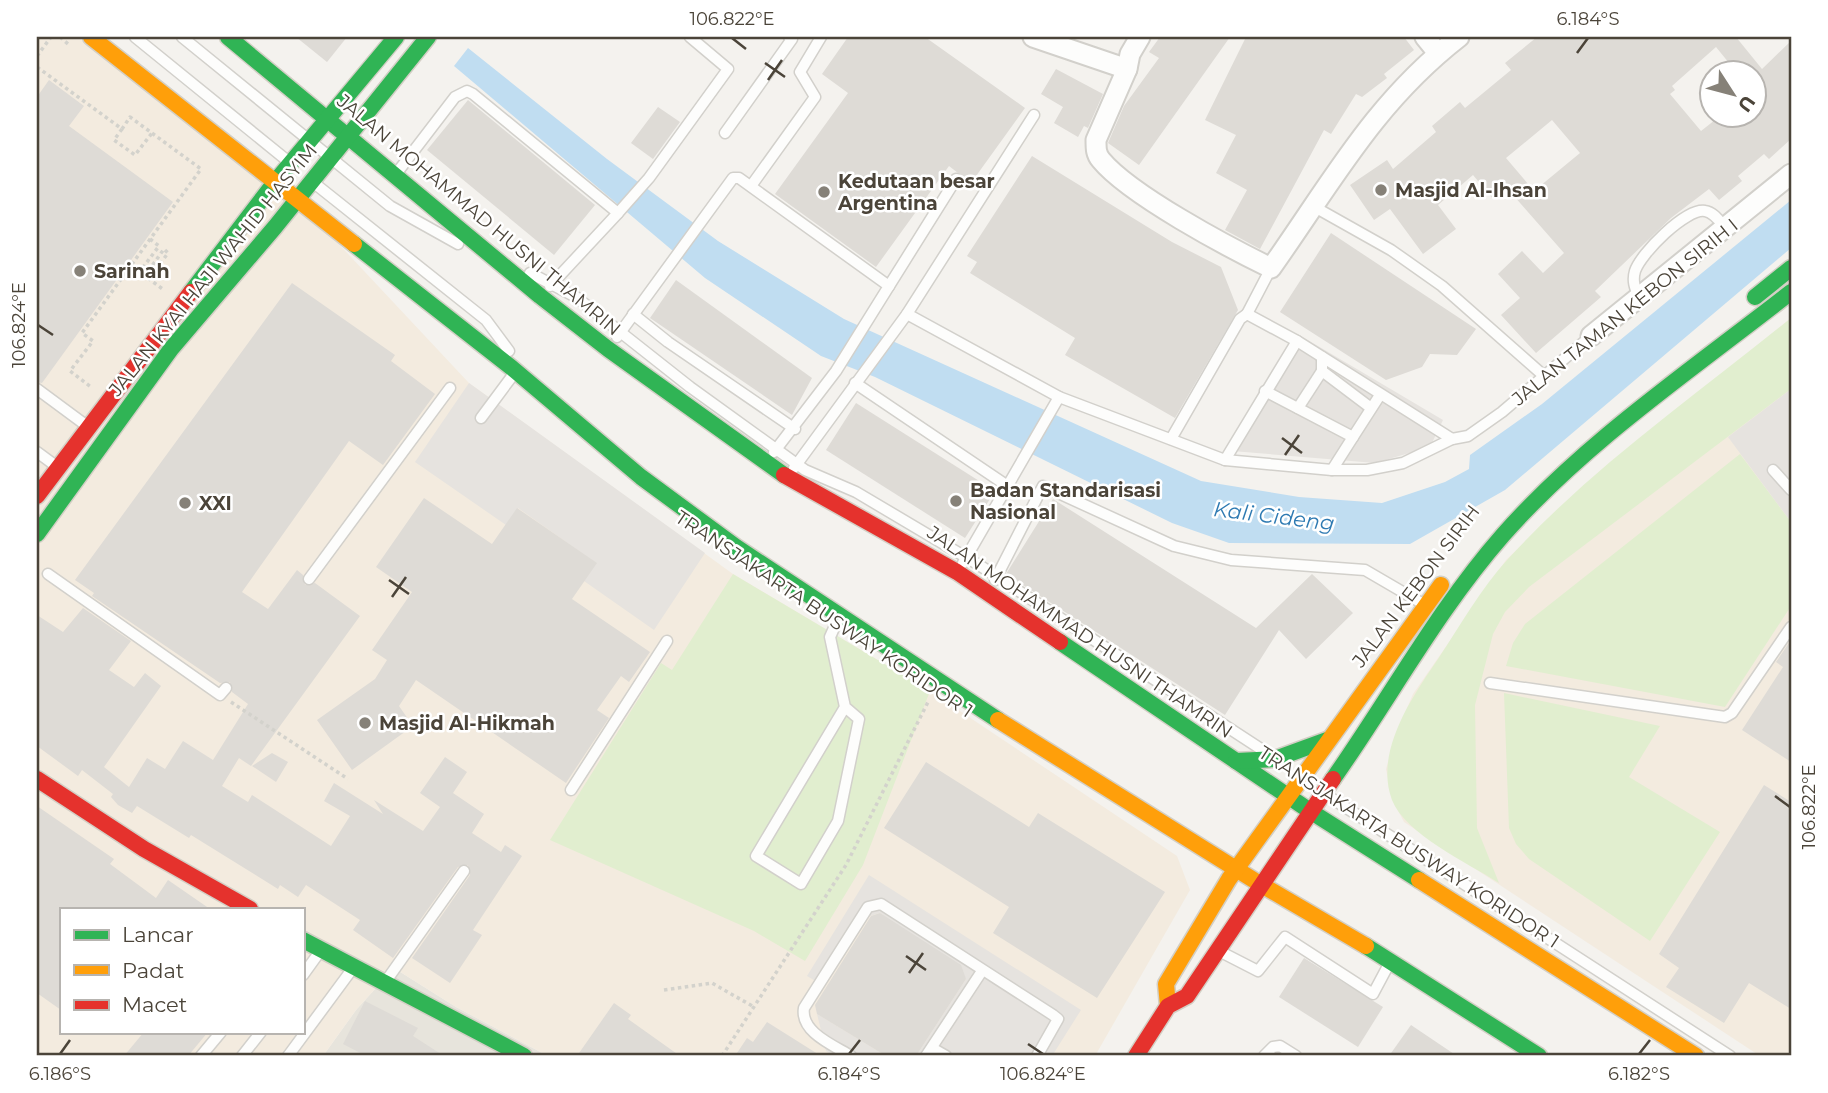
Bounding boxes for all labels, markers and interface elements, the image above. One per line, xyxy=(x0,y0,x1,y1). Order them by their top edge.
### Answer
text: 106.822°E xyxy=(689,8,775,30)
text: 6.184°S xyxy=(1556,8,1620,30)
north arrow xyxy=(1699,60,1769,130)
street label: JALAN MOHAMMAD HUSNI THAMRIN xyxy=(332,89,626,341)
text: U xyxy=(1733,91,1760,117)
street label: JALAN KYAI HAJI WAHID HASYIM xyxy=(103,139,322,402)
place label: Kedutaan besar Argentina xyxy=(837,170,995,215)
place label: Masjid Al-Ihsan xyxy=(1395,179,1547,202)
marker: Masjid Al-Ihsan xyxy=(1373,182,1389,198)
marker: Kedutaan besar Argentina xyxy=(816,184,832,200)
street label: JALAN TAMAN KEBON SIRIH I xyxy=(1507,214,1743,411)
place label: Sarinah xyxy=(94,260,170,283)
marker: Sarinah xyxy=(72,263,88,279)
text: 106.824°E xyxy=(8,282,30,368)
place label: Badan Standarisasi Nasional xyxy=(970,479,1161,524)
place label: XXI xyxy=(199,492,232,515)
marker: Badan Standarisasi Nasional xyxy=(948,493,964,509)
marker: XXI xyxy=(177,495,193,511)
water label: Kali Cideng xyxy=(1212,496,1336,536)
street label: JALAN KEBON SIRIH xyxy=(1347,500,1485,673)
street label: TRANSJAKARTA BUSWAY KORIDOR 1 xyxy=(671,506,977,722)
street label: JALAN MOHAMMAD HUSNI THAMRIN xyxy=(922,520,1237,743)
place label: Masjid Al-Hikmah xyxy=(379,712,555,735)
marker: Masjid Al-Hikmah xyxy=(357,715,373,731)
street label: TRANSJAKARTA BUSWAY KORIDOR 1 xyxy=(1254,741,1564,953)
text: 106.822°E xyxy=(1798,764,1820,850)
legend xyxy=(60,908,304,1034)
text: Lancar xyxy=(122,922,194,947)
text: Padat xyxy=(122,958,184,983)
text: Macet xyxy=(122,992,187,1017)
text: 6.186°S xyxy=(29,1063,91,1085)
text: 6.184°S xyxy=(817,1063,881,1085)
text: 106.824°E xyxy=(1000,1063,1086,1085)
text: 6.182°S xyxy=(1608,1063,1670,1085)

